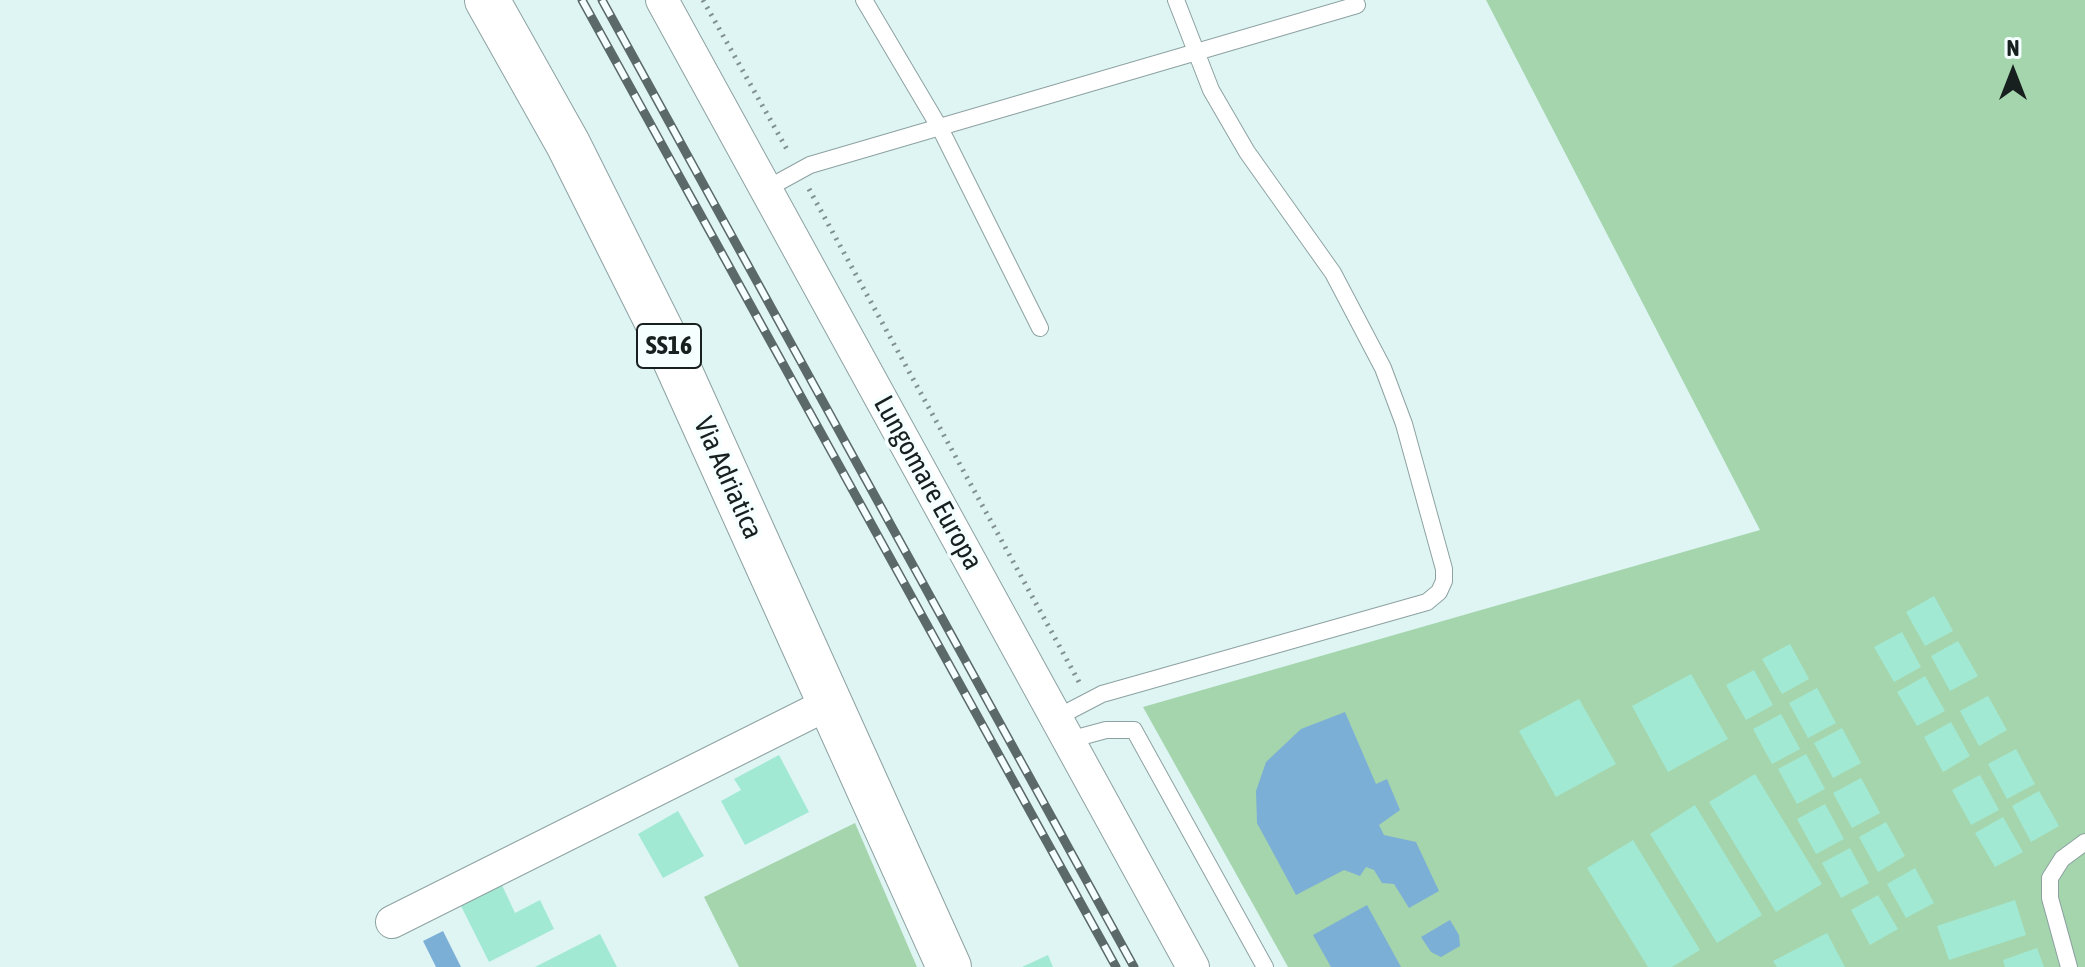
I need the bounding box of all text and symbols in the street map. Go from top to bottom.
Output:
north arrow [1973,32,2053,112]
text: N [2007,35,2019,61]
road number: SS16 [637,324,701,368]
street label: Lungomare Europa [866,390,990,576]
street label: Via Adriatica [686,412,770,544]

